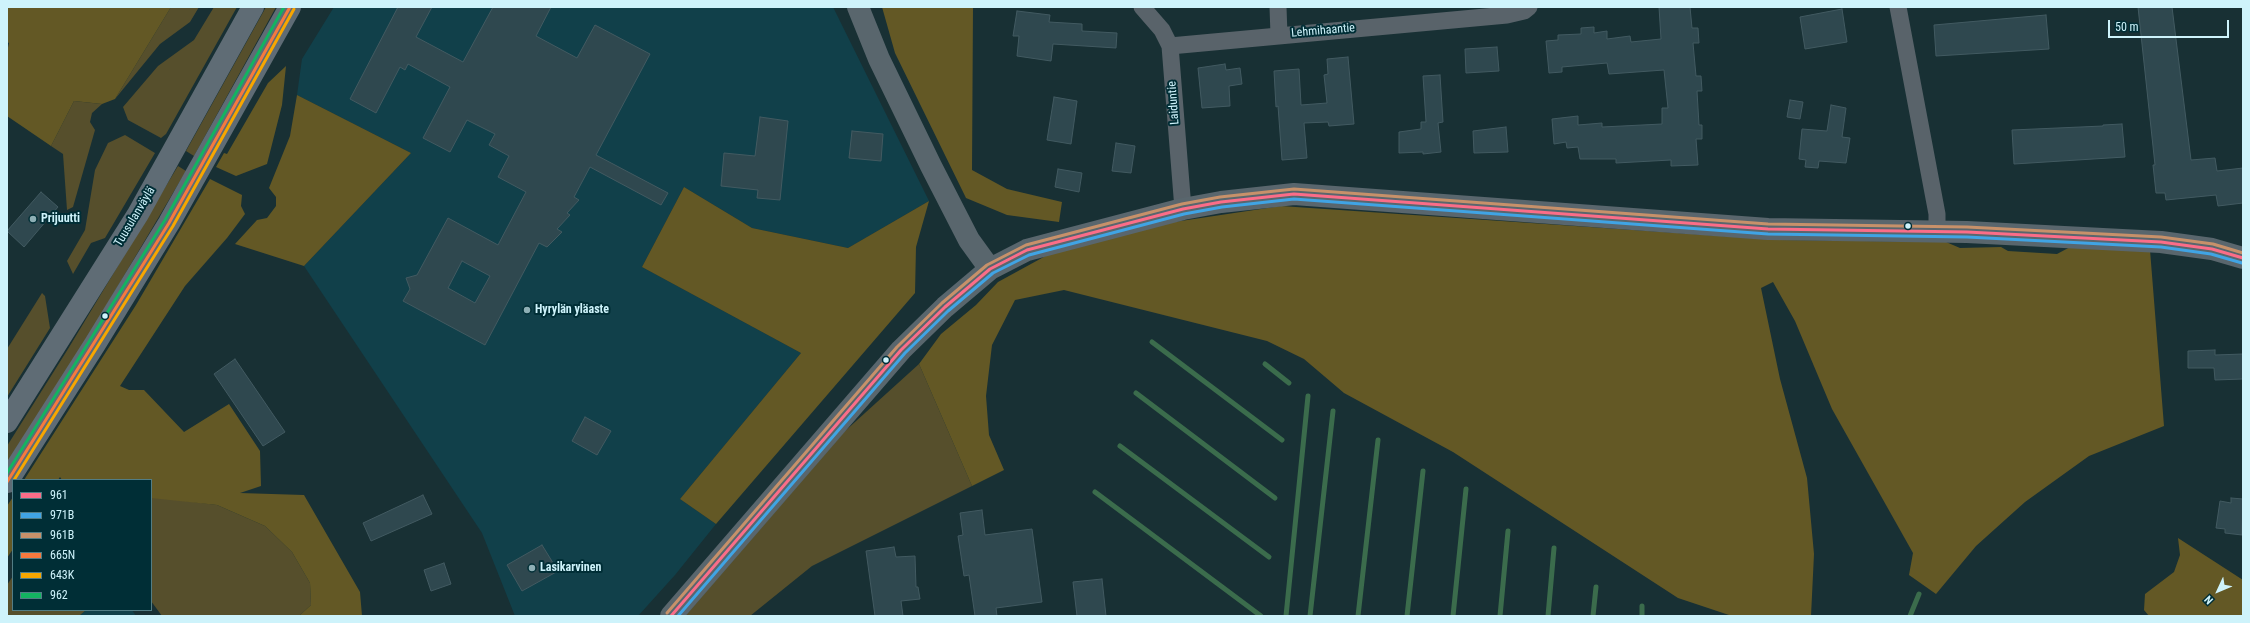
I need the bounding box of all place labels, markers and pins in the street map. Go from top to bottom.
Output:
place label: Prijuutti [41,212,80,226]
marker: Prijuutti [28,214,38,224]
unlabelled marker [1903,221,1913,231]
place label: Hyrylän yläaste [535,303,609,317]
marker: Hyrylän yläaste [522,305,532,315]
unlabelled marker [100,311,110,321]
unlabelled marker [881,355,891,365]
place label: Lasikarvinen [540,561,601,575]
marker: Lasikarvinen [527,563,537,573]

